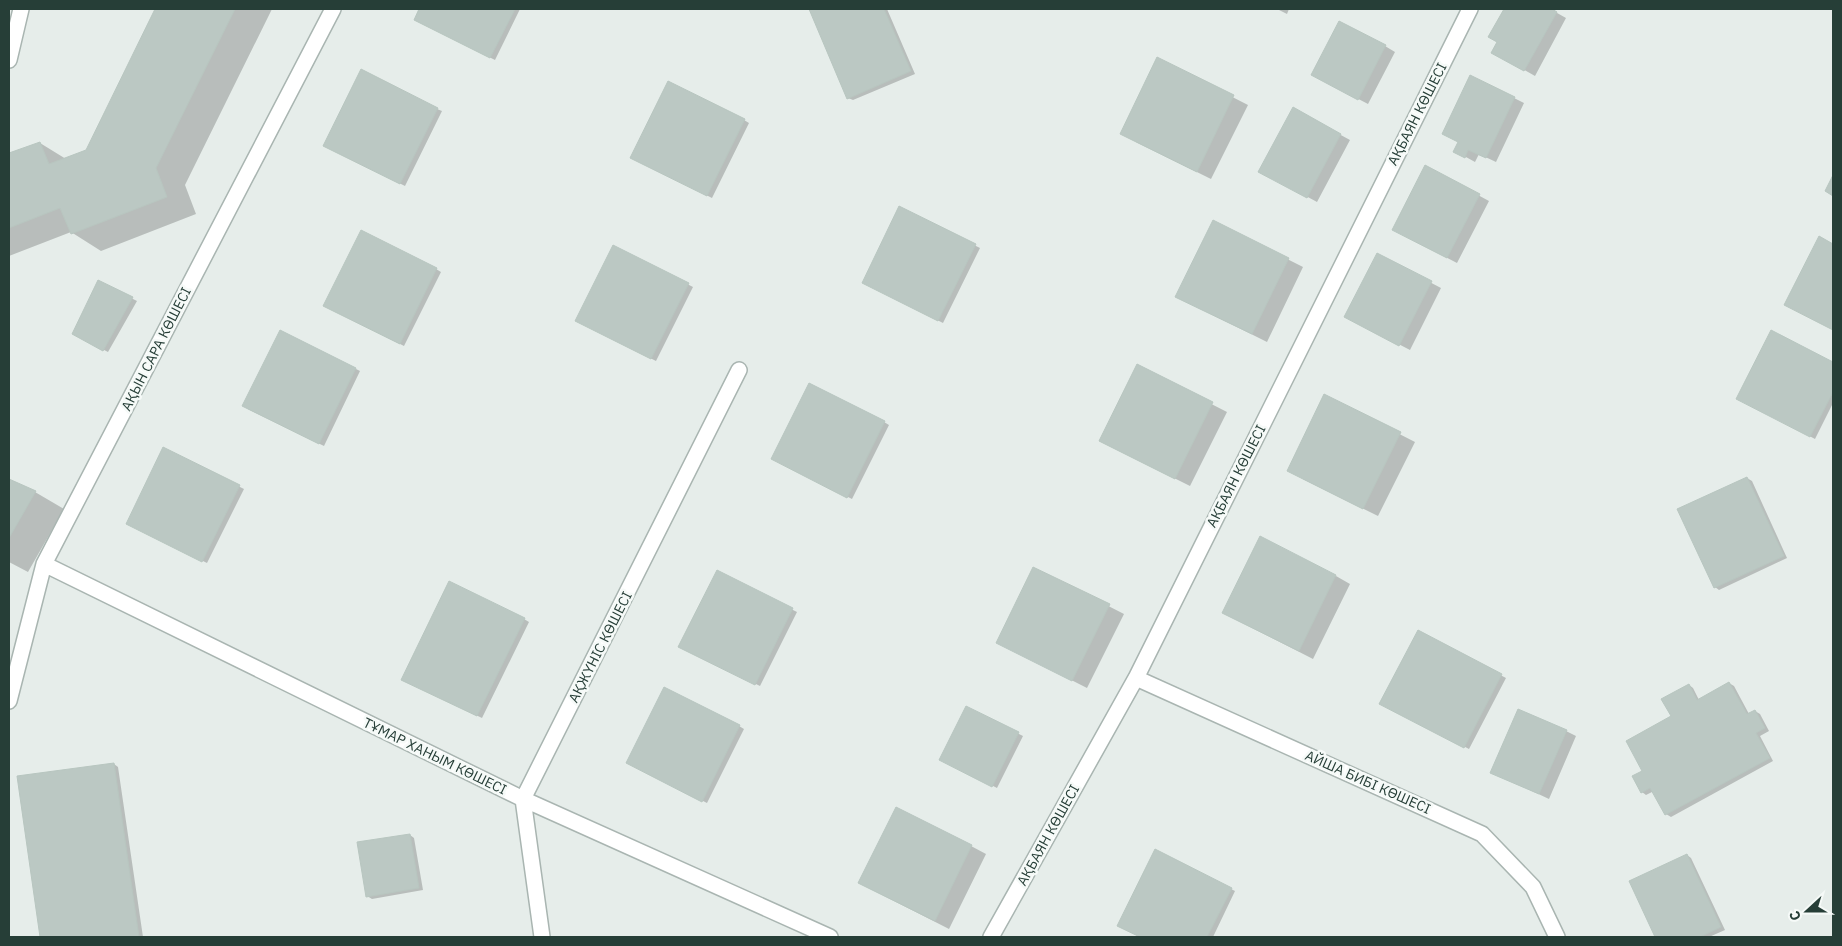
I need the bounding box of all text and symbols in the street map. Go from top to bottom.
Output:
street label: АҚБАЯН КӨШЕСІ [1383,60,1451,168]
street label: АҚЫН САРА КӨШЕСІ [117,284,195,414]
street label: АҚБАЯН КӨШЕСІ [1202,422,1270,530]
street label: АҚЖҮНІС КӨШЕСІ [564,588,636,706]
street label: ТҰМАР ХАНЫМ КӨШЕСІ [360,713,510,799]
street label: АЙША БИБІ КӨШЕСІ [1302,745,1434,818]
street label: АҚБАЯН КӨШЕСІ [1013,781,1083,889]
north arrow [1782,886,1832,936]
text: С [1785,908,1805,923]

